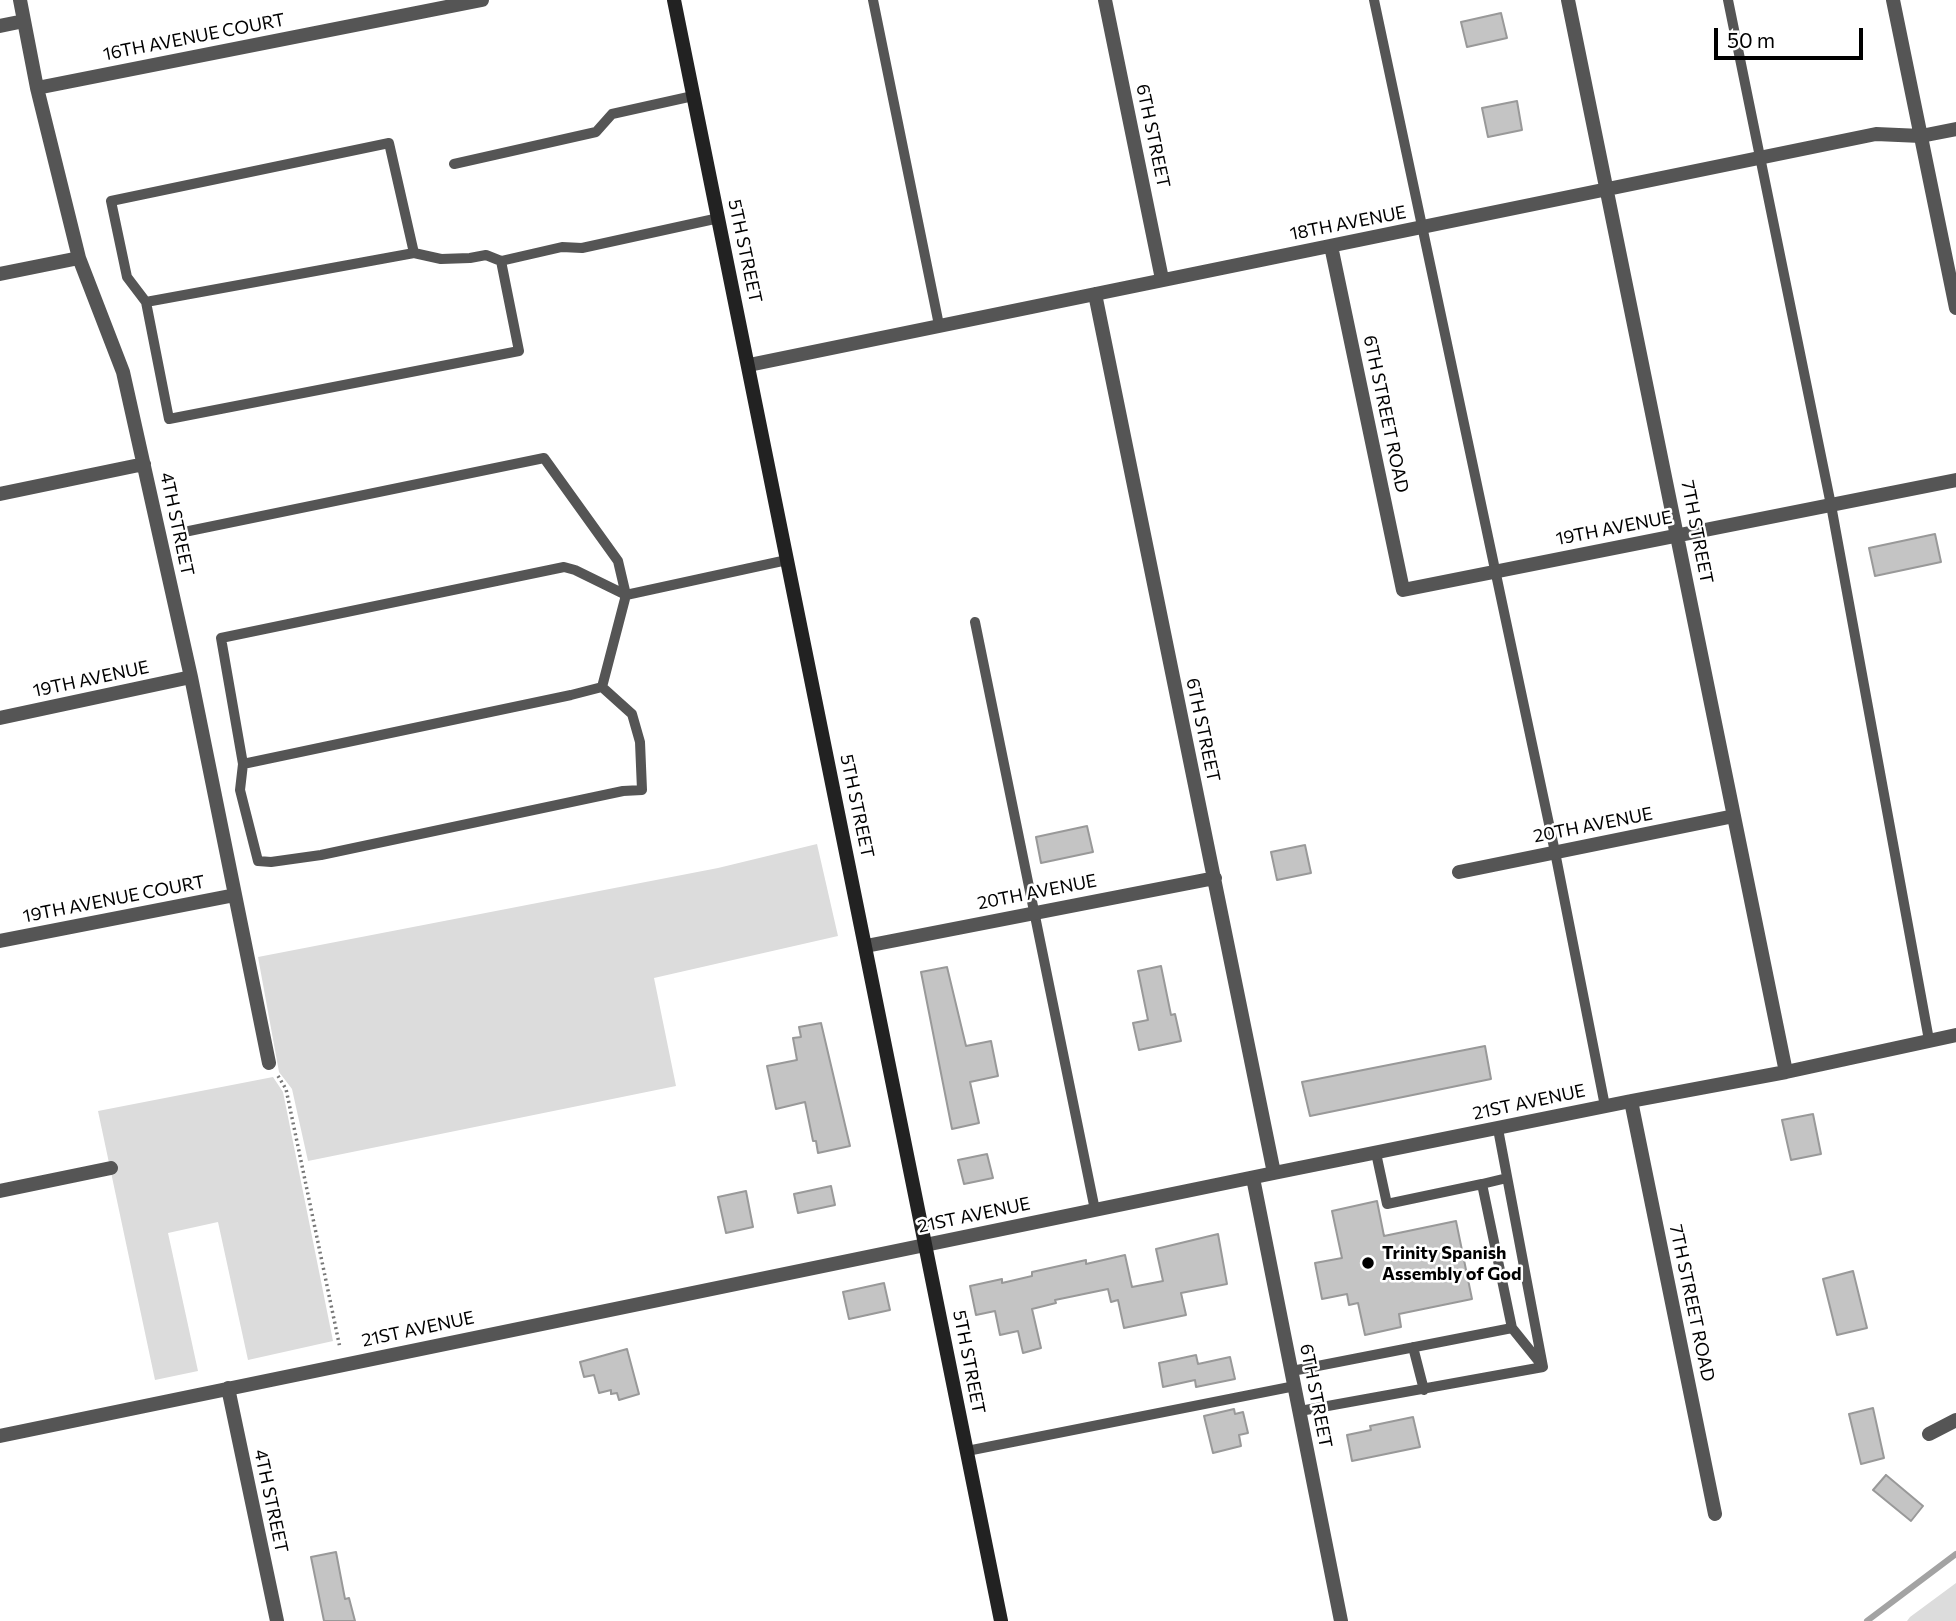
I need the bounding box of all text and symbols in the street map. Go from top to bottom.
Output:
street label: 16TH AVENUE COURT [101,9,287,65]
scale bar [1718,14,1867,58]
text: 50 m [1727,27,1775,52]
street label: 6TH STREET [1131,82,1175,190]
street label: 5TH STREET [723,197,767,305]
street label: 18TH AVENUE [1288,201,1408,245]
street label: 6TH STREET ROAD [1359,333,1413,495]
street label: 4TH STREET [155,470,199,578]
street label: 7TH STREET [1676,478,1718,586]
street label: 19TH AVENUE [1554,506,1674,550]
street label: 19TH AVENUE [31,656,151,702]
street label: 6TH STREET [1181,676,1225,784]
street label: 5TH STREET [835,752,879,860]
street label: 20TH AVENUE [1531,803,1655,847]
street label: 20TH AVENUE [975,870,1099,914]
street label: 19TH AVENUE COURT [21,871,207,927]
street label: 21ST AVENUE [1471,1080,1587,1124]
street label: 21ST AVENUE [916,1193,1032,1237]
street label: 7TH STREET ROAD [1665,1223,1719,1383]
place label: Trinity Spanish Assembly of God [1382,1242,1522,1284]
marker: Trinity Spanish Assembly of God [1360,1255,1376,1271]
street label: 21ST AVENUE [360,1307,476,1351]
street label: 5TH STREET [948,1308,990,1416]
street label: 6TH STREET [1295,1342,1337,1450]
street label: 4TH STREET [249,1447,293,1555]

